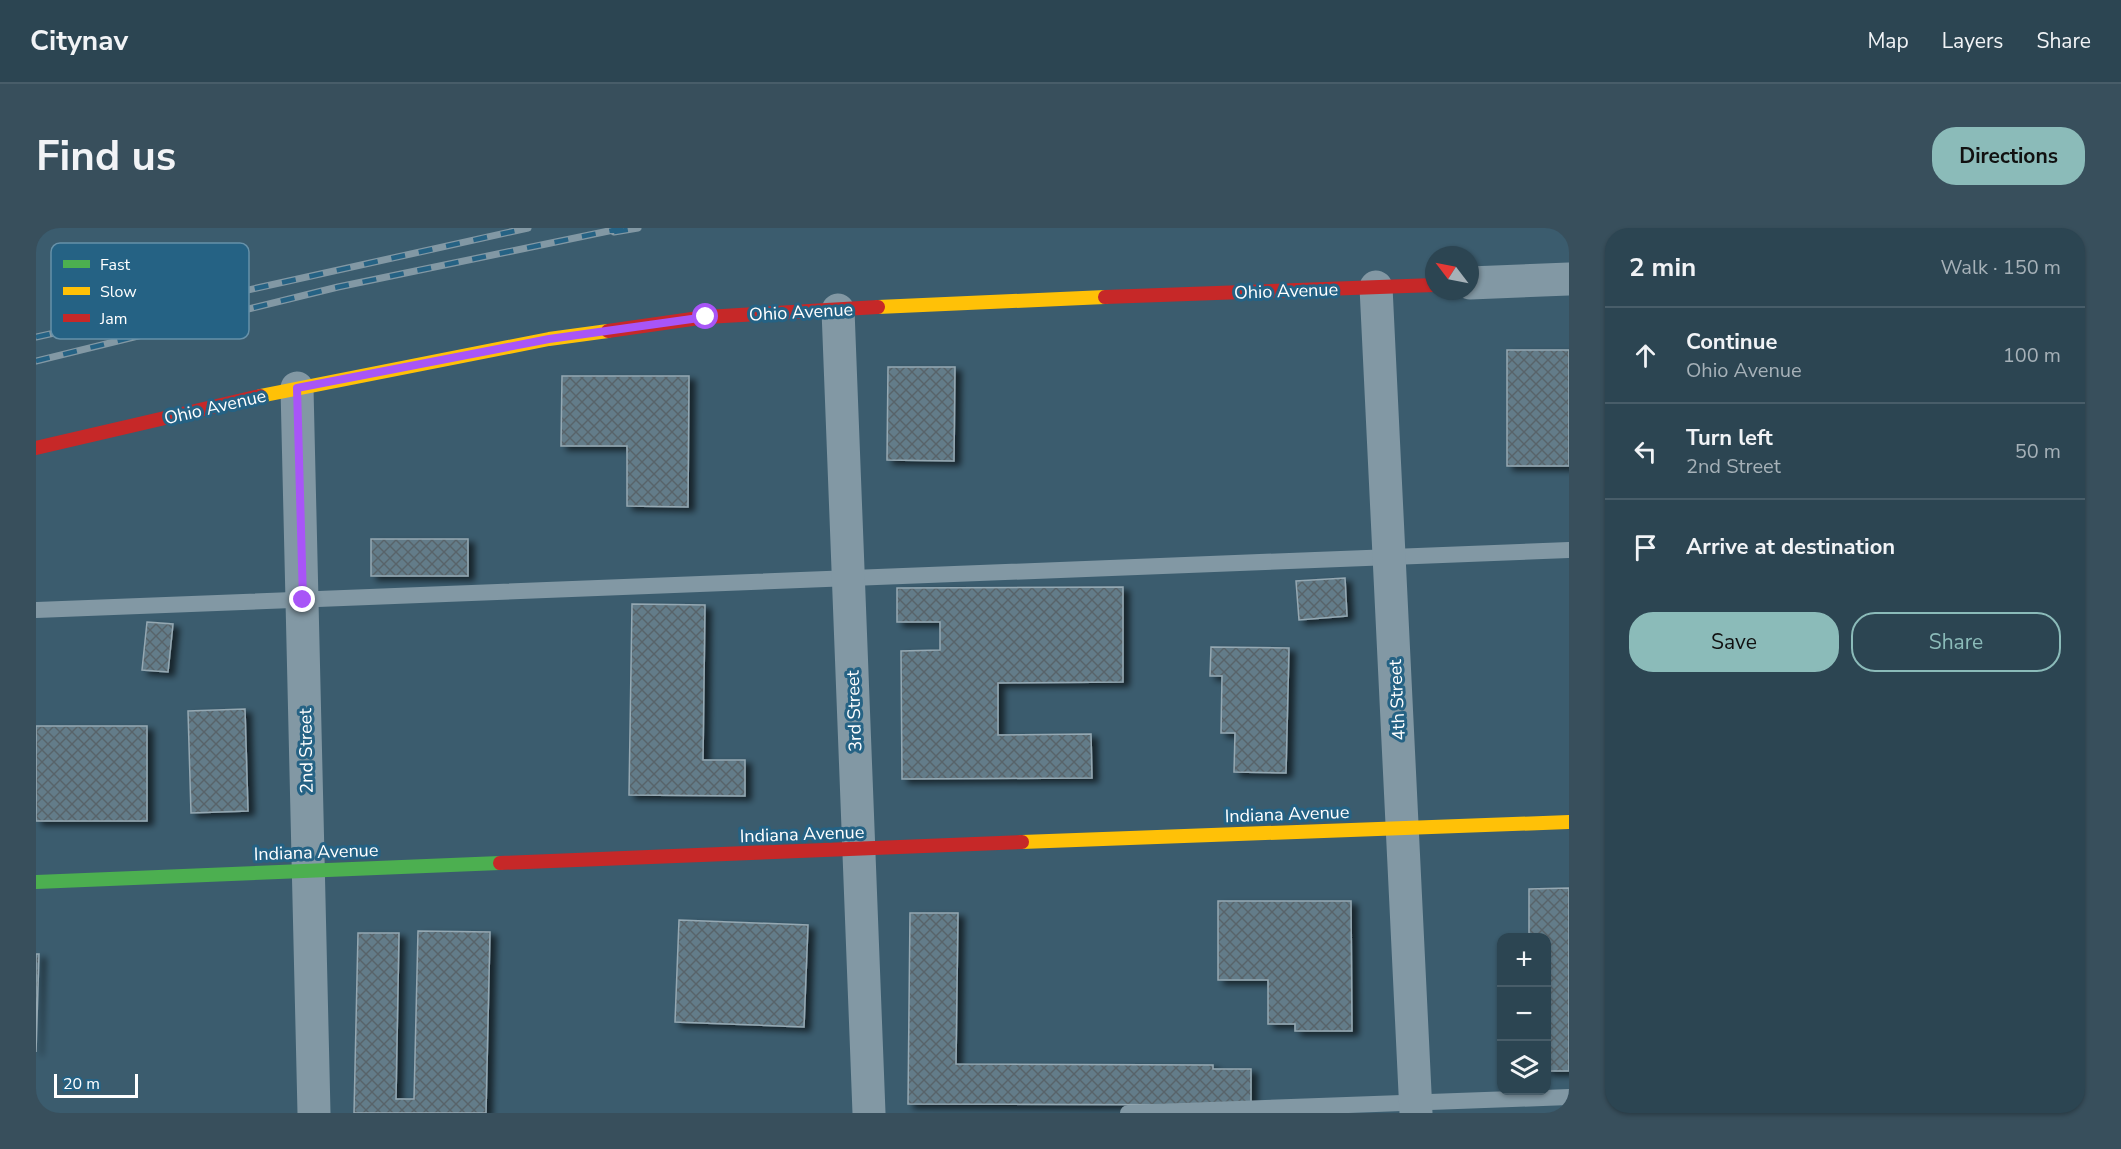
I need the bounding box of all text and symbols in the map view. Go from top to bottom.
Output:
text: Citynav [30,22,128,60]
text: Map [1867,27,1909,55]
text: Layers [1942,27,2003,55]
text: Share [2036,27,2091,55]
button: Directions [1932,127,2085,185]
text: Find us [36,128,176,185]
legend [51,243,249,339]
north arrow [1425,246,1479,300]
text: 2 min [1629,250,1696,285]
text: Fast [100,254,131,276]
text: Walk · 150 m [1941,254,2061,281]
street label: Ohio Avenue [1234,277,1338,305]
text: Slow [100,281,137,303]
street label: Ohio Avenue [748,297,854,327]
route start [692,303,718,329]
text: Jam [99,308,127,330]
text: Continue [1686,327,1777,357]
icon: ahead [1629,339,1662,372]
text: 100 m [2003,342,2061,369]
text: Ohio Avenue [1686,357,1802,384]
street label: Ohio Avenue [162,384,268,430]
text: Turn left [1686,423,1773,453]
icon: left [1629,435,1662,468]
text: 50 m [2015,438,2061,465]
text: 2nd Street [1686,453,1781,480]
icon: arrive [1629,531,1662,564]
text: Arrive at destination [1686,532,1895,562]
route end [289,586,315,612]
button: Save [1629,612,1839,672]
button: Share [1851,612,2061,672]
street label: 4th Street [1383,658,1411,741]
street label: 3rd Street [841,669,867,752]
street label: 2nd Street [293,707,319,794]
street label: Indiana Avenue [1224,800,1350,828]
street label: Indiana Avenue [739,820,865,848]
street label: Indiana Avenue [253,838,379,866]
map controls [1497,933,1551,1095]
button: + [1497,933,1551,987]
button: − [1497,987,1551,1041]
button: layers [1497,1041,1551,1095]
scale bar [54,1071,138,1098]
text: 20 m [63,1073,100,1095]

